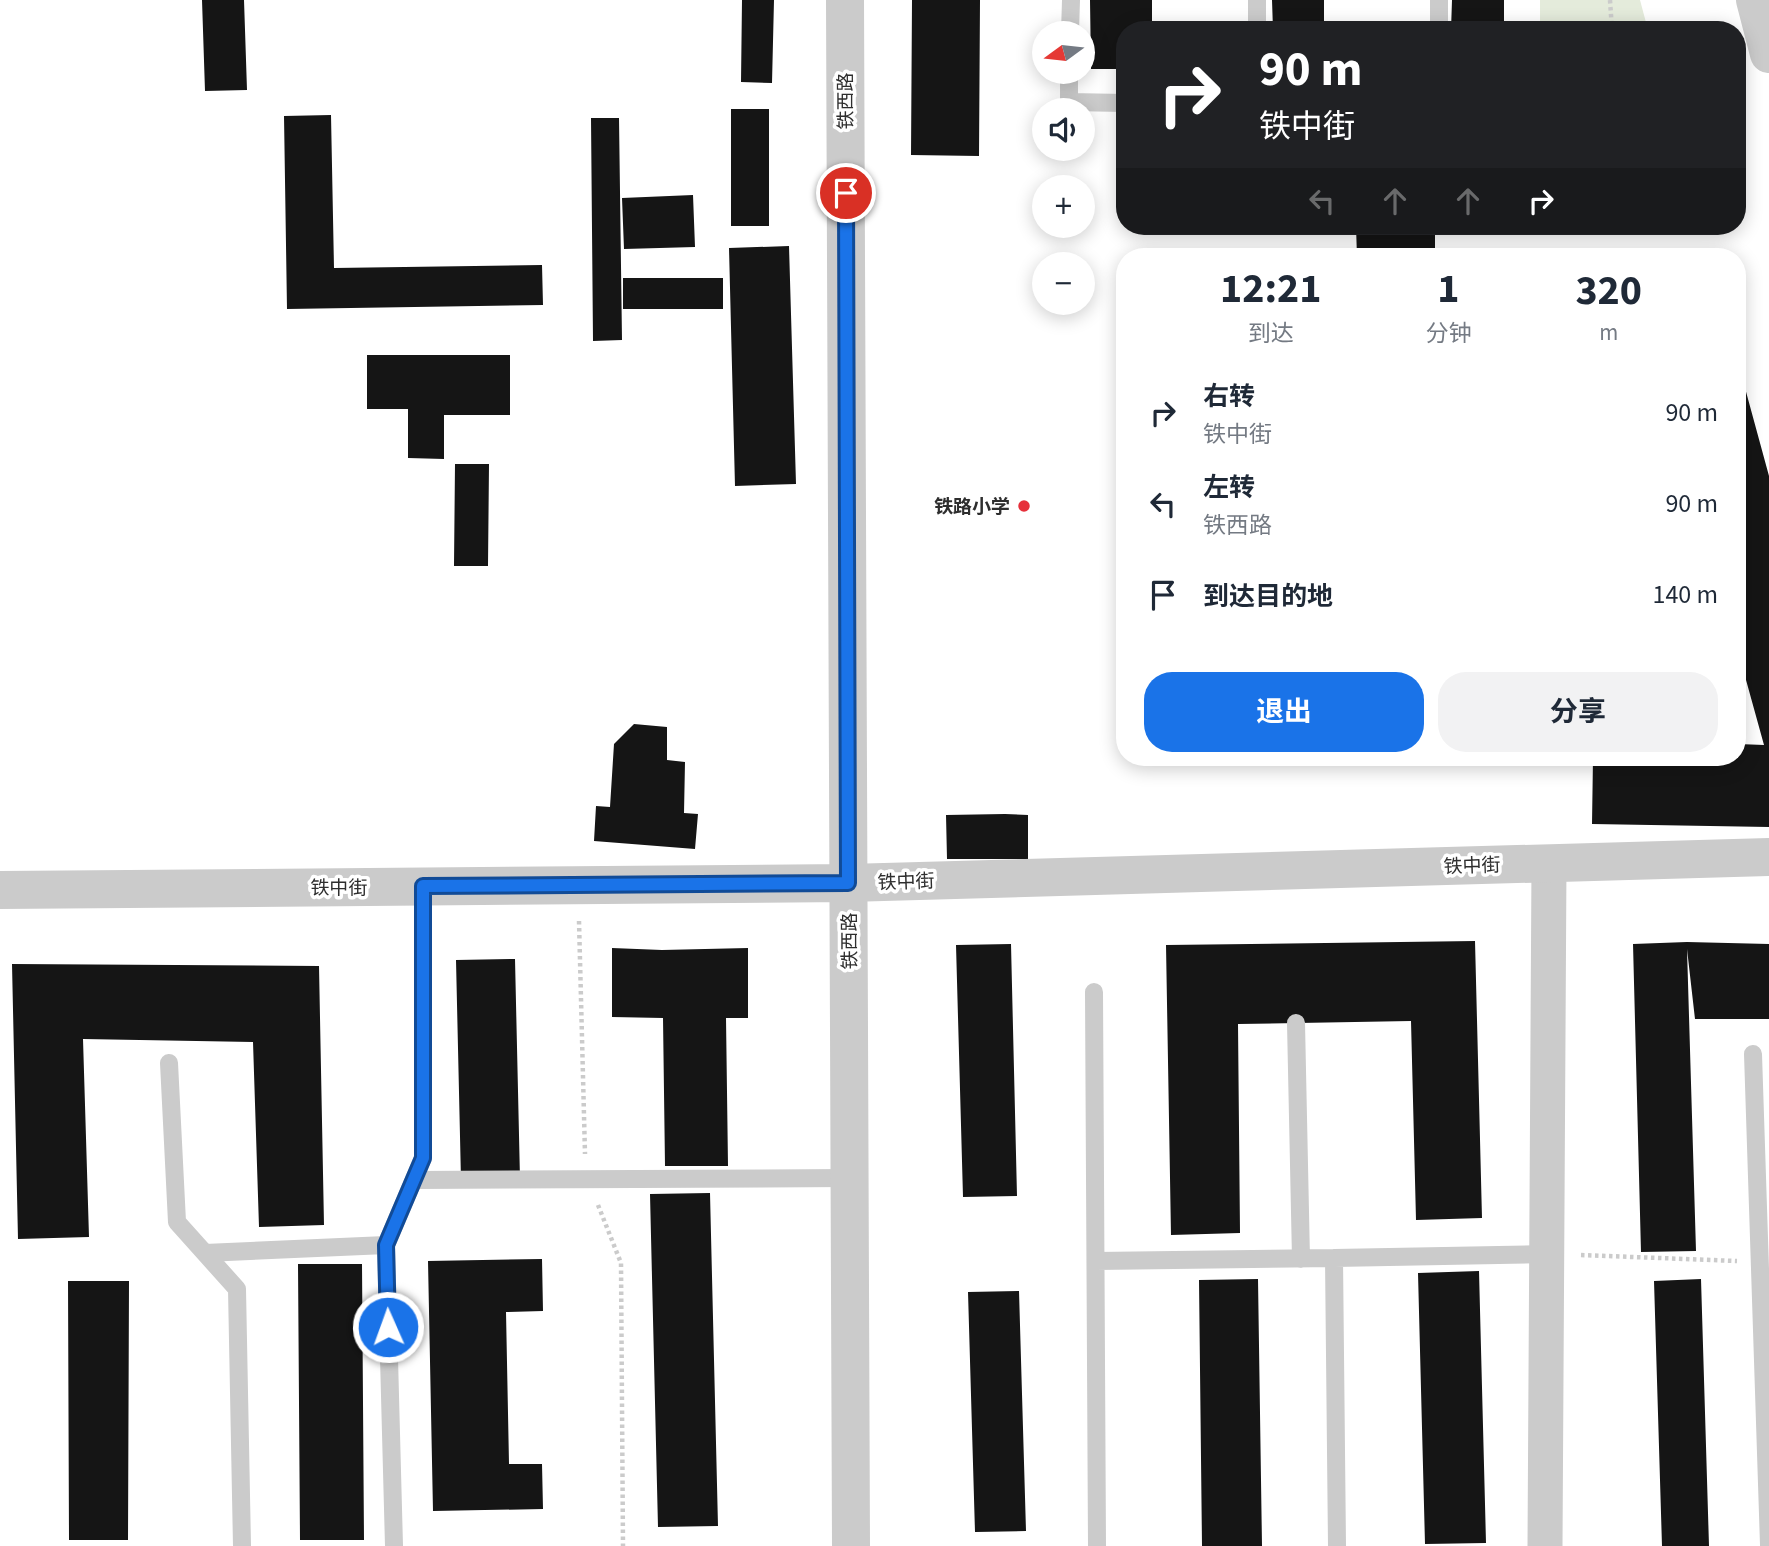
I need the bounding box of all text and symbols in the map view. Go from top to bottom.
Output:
north arrow [1032,21,1096,84]
map controls [1032,21,1095,315]
text: 90 m [1259,35,1363,105]
icon: right [1144,49,1235,140]
street label: 铁西路 [833,72,860,130]
button: sound [1032,98,1095,161]
text: 铁中街 [1259,104,1355,150]
pin [816,163,876,223]
icon: arrive [827,174,865,212]
button: + [1032,175,1095,238]
icon: left [1303,182,1341,220]
icon: ahead [1376,182,1414,220]
icon: ahead [1449,182,1487,220]
icon: right [1522,182,1560,220]
button: − [1032,252,1095,315]
text: 12:21 [1220,259,1321,319]
text: 1 [1437,259,1459,319]
text: 320 [1575,261,1642,321]
text: m [1599,316,1618,349]
text: 到达 [1248,317,1294,350]
text: 分钟 [1425,317,1471,350]
text: 右转 [1203,378,1255,415]
icon: right [1144,394,1182,432]
text: 90 m [1665,394,1718,431]
text: 铁中街 [1203,418,1272,451]
text: 左转 [1203,469,1255,506]
icon: left [1144,485,1182,523]
text: 90 m [1665,485,1718,522]
place label: 铁路小学 [934,494,1010,521]
marker: 铁路小学 [1016,498,1032,514]
text: 铁西路 [1203,509,1272,542]
icon: arrive [1144,576,1182,614]
text: 140 m [1652,576,1718,613]
text: 到达目的地 [1203,578,1333,615]
button: 退出 [1144,672,1424,752]
button: 分享 [1438,672,1718,752]
street label: 铁中街 [1443,852,1501,881]
street label: 铁中街 [877,868,935,897]
street label: 铁中街 [310,875,368,902]
street label: 铁西路 [837,912,864,970]
position arrow [351,1290,425,1364]

